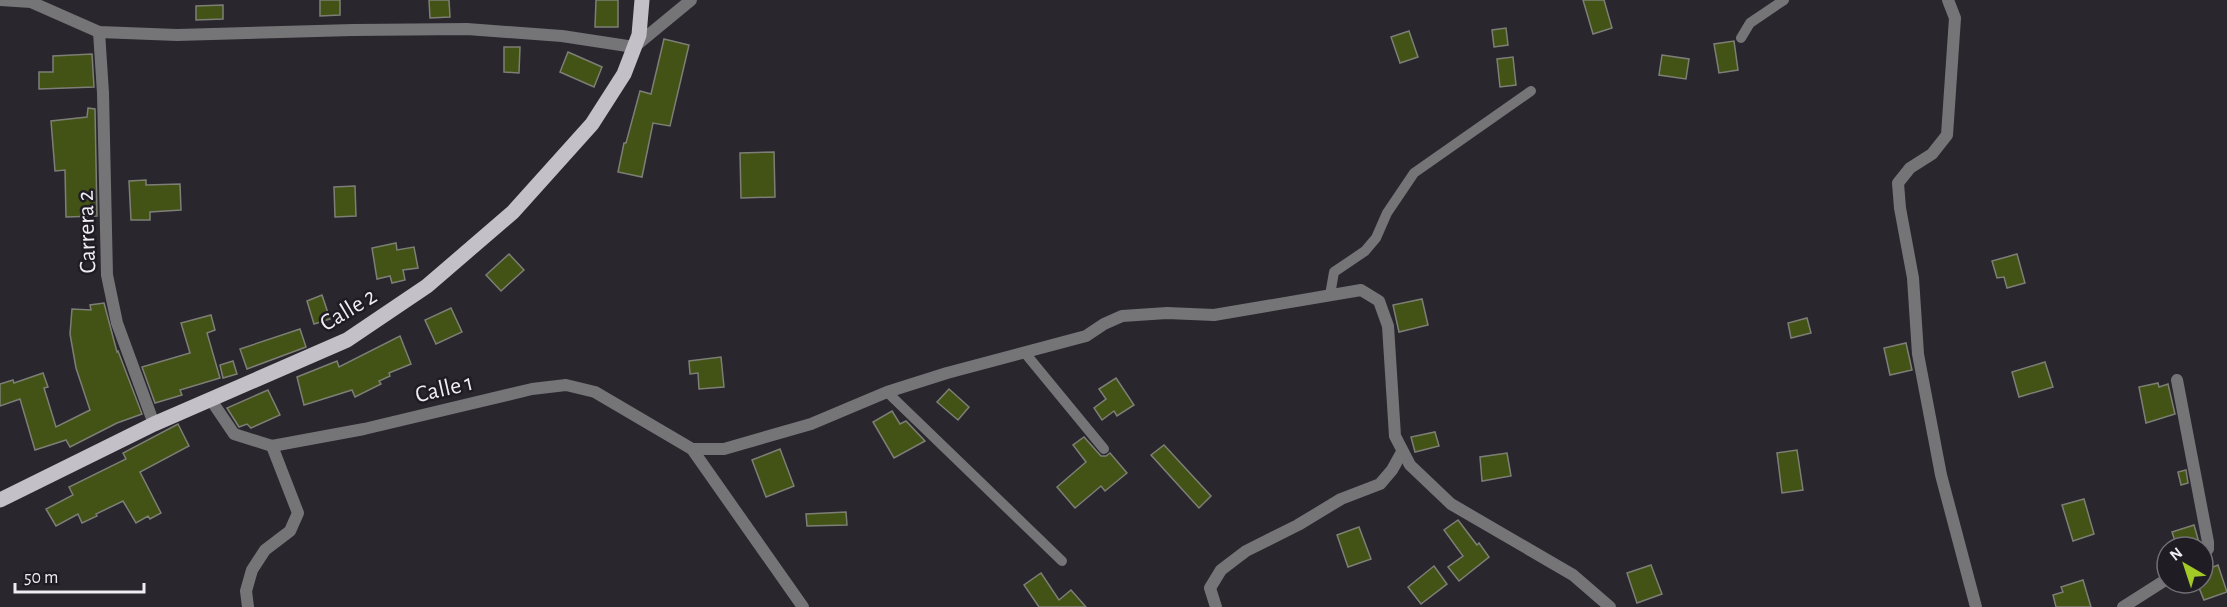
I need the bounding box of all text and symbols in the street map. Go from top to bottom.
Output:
street label: Carrera 2 [74,190,100,274]
street label: Calle 2 [316,284,381,336]
street label: Calle 1 [413,371,476,407]
north arrow [2155,535,2215,595]
text: N [2167,544,2186,564]
scale bar [15,556,144,594]
text: 50 m [24,569,58,587]

